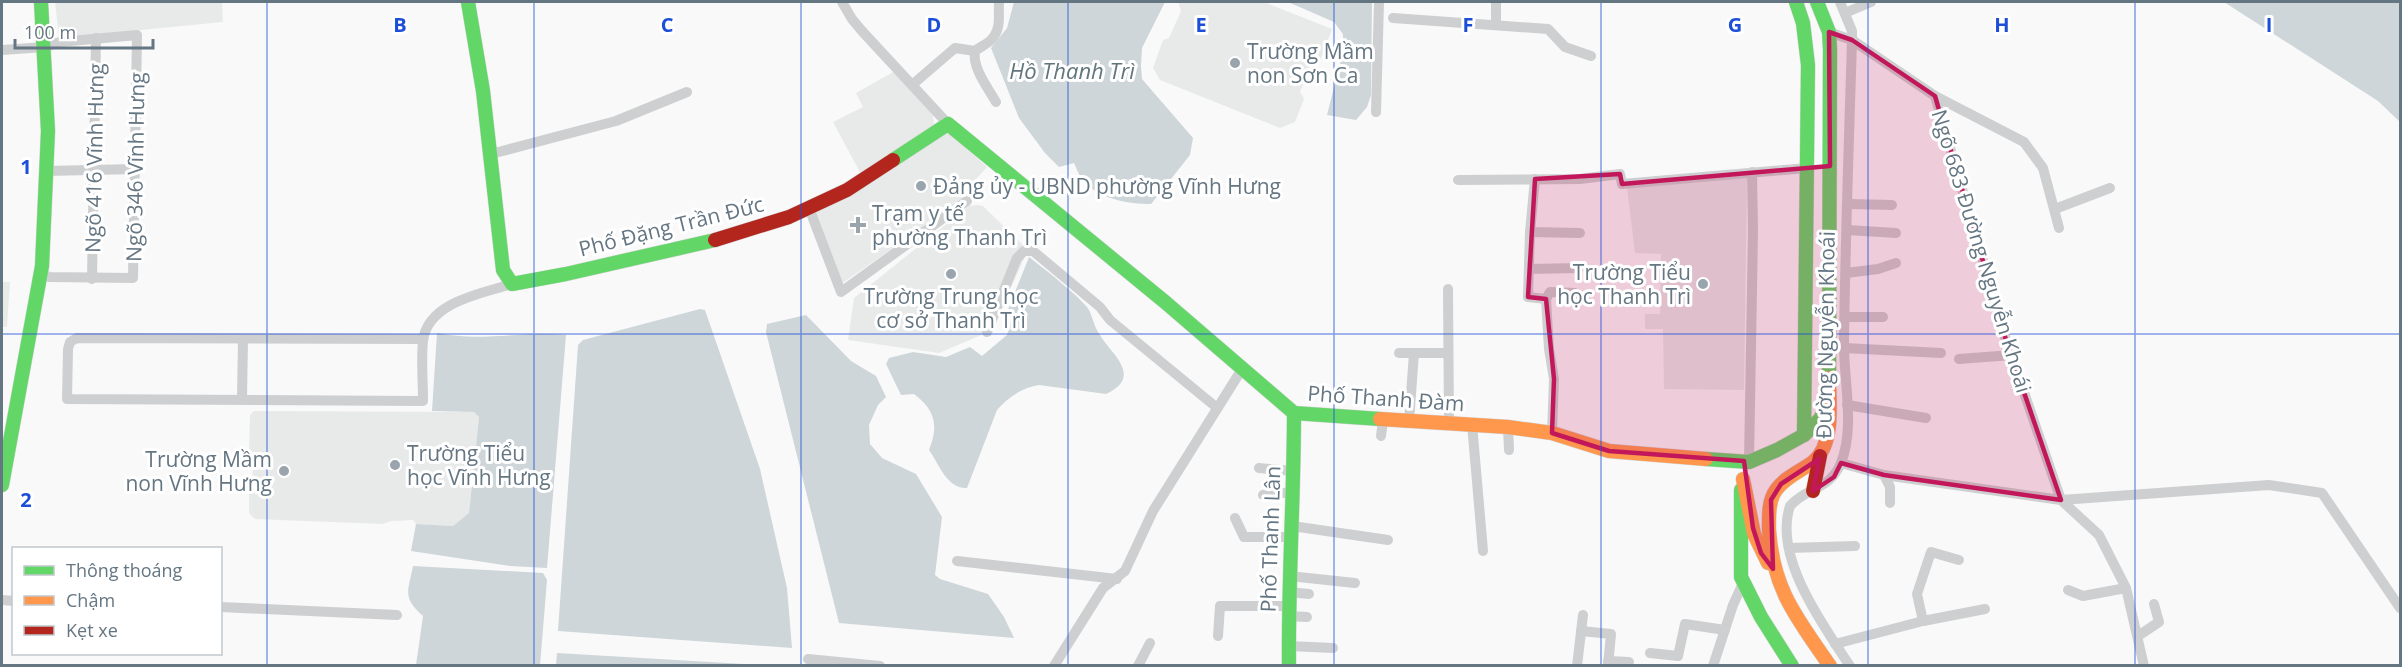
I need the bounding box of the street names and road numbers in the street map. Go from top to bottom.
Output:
street label: Ngõ 416 Vĩnh Hưng [78,63,110,253]
street label: Ngõ 346 Vĩnh Hưng [119,72,151,262]
street label: Ngõ 683 Đường Nguyễn Khoái [1926,106,2038,396]
street label: Phố Đặng Trần Đức [576,189,766,263]
street label: Đường Nguyễn Khoái [1809,231,1841,439]
street label: Phố Thanh Đàm [1307,379,1465,417]
street label: Phố Thanh Lân [1253,465,1287,613]

